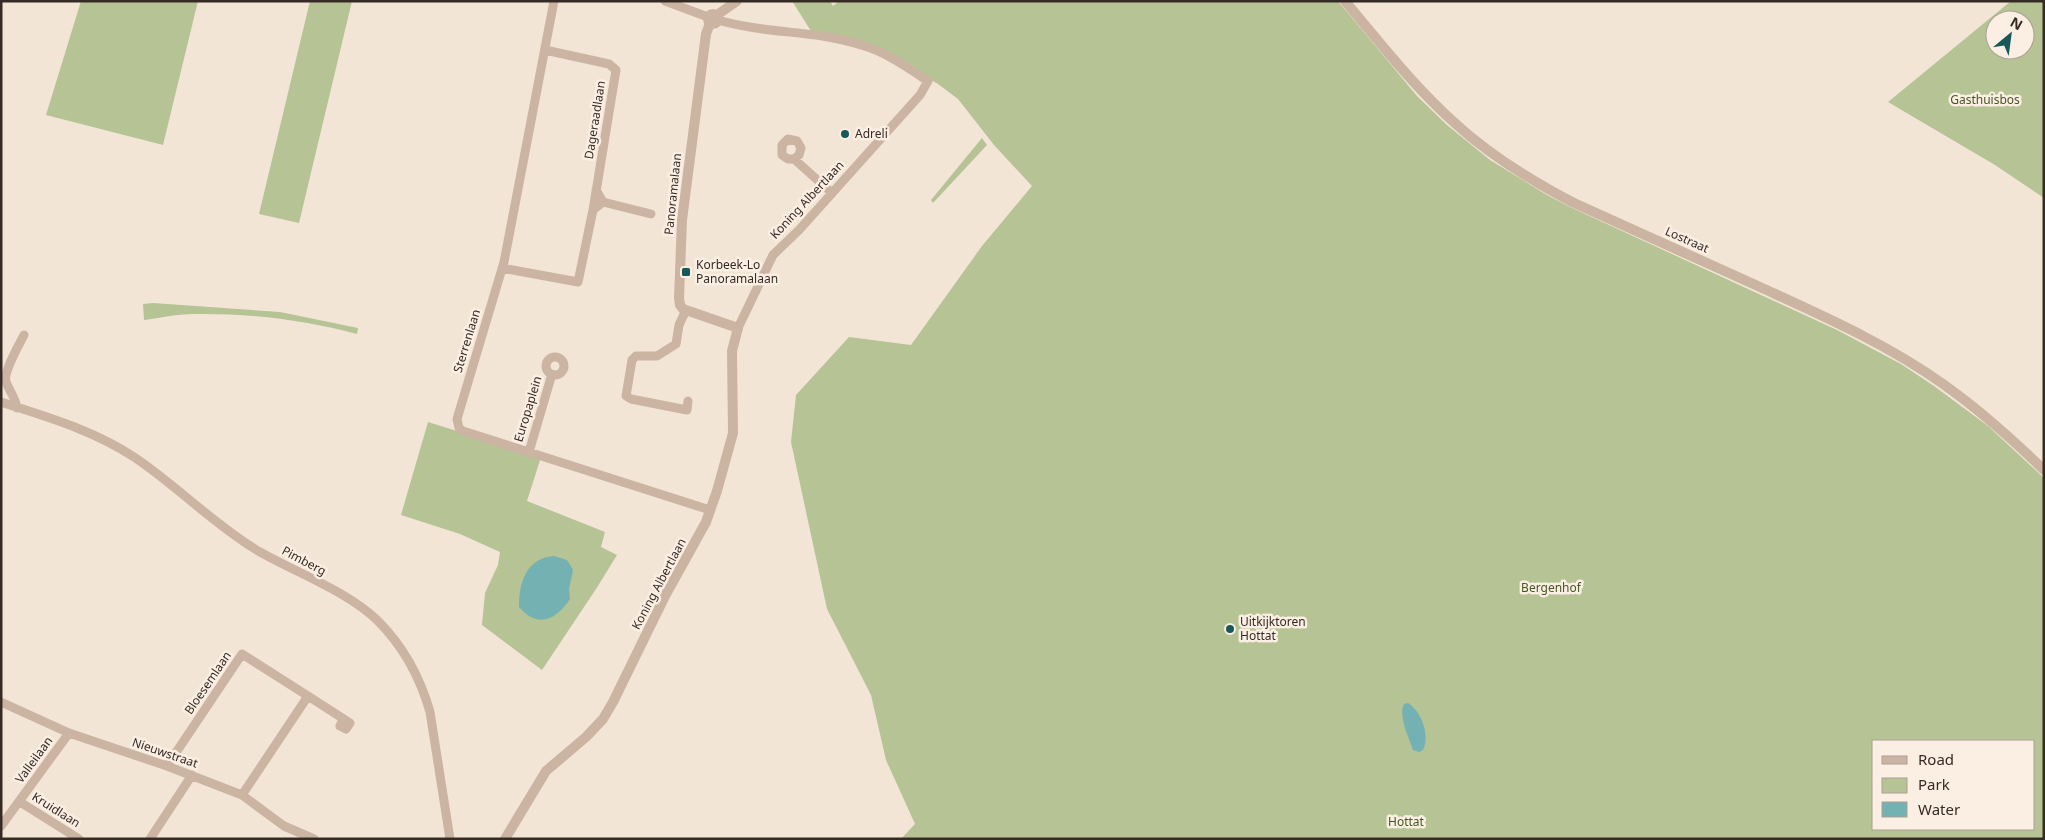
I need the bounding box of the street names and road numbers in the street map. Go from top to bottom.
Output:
street label: Dageraadlaan [580,79,609,160]
street label: Panoramalaan [660,152,685,236]
street label: Koning Albertlaan [766,157,847,242]
street label: Lostraat [1663,222,1712,257]
street label: Sterrenlaan [449,307,484,375]
street label: Europaplein [509,374,546,444]
street label: Koning Albertlaan [627,535,690,632]
street label: Pimberg [279,542,329,579]
street label: Bloesemlaan [180,648,235,718]
street label: Valleilaan [11,733,56,786]
street label: Nieuwstraat [130,733,201,772]
street label: Kruidlaan [29,788,84,831]

